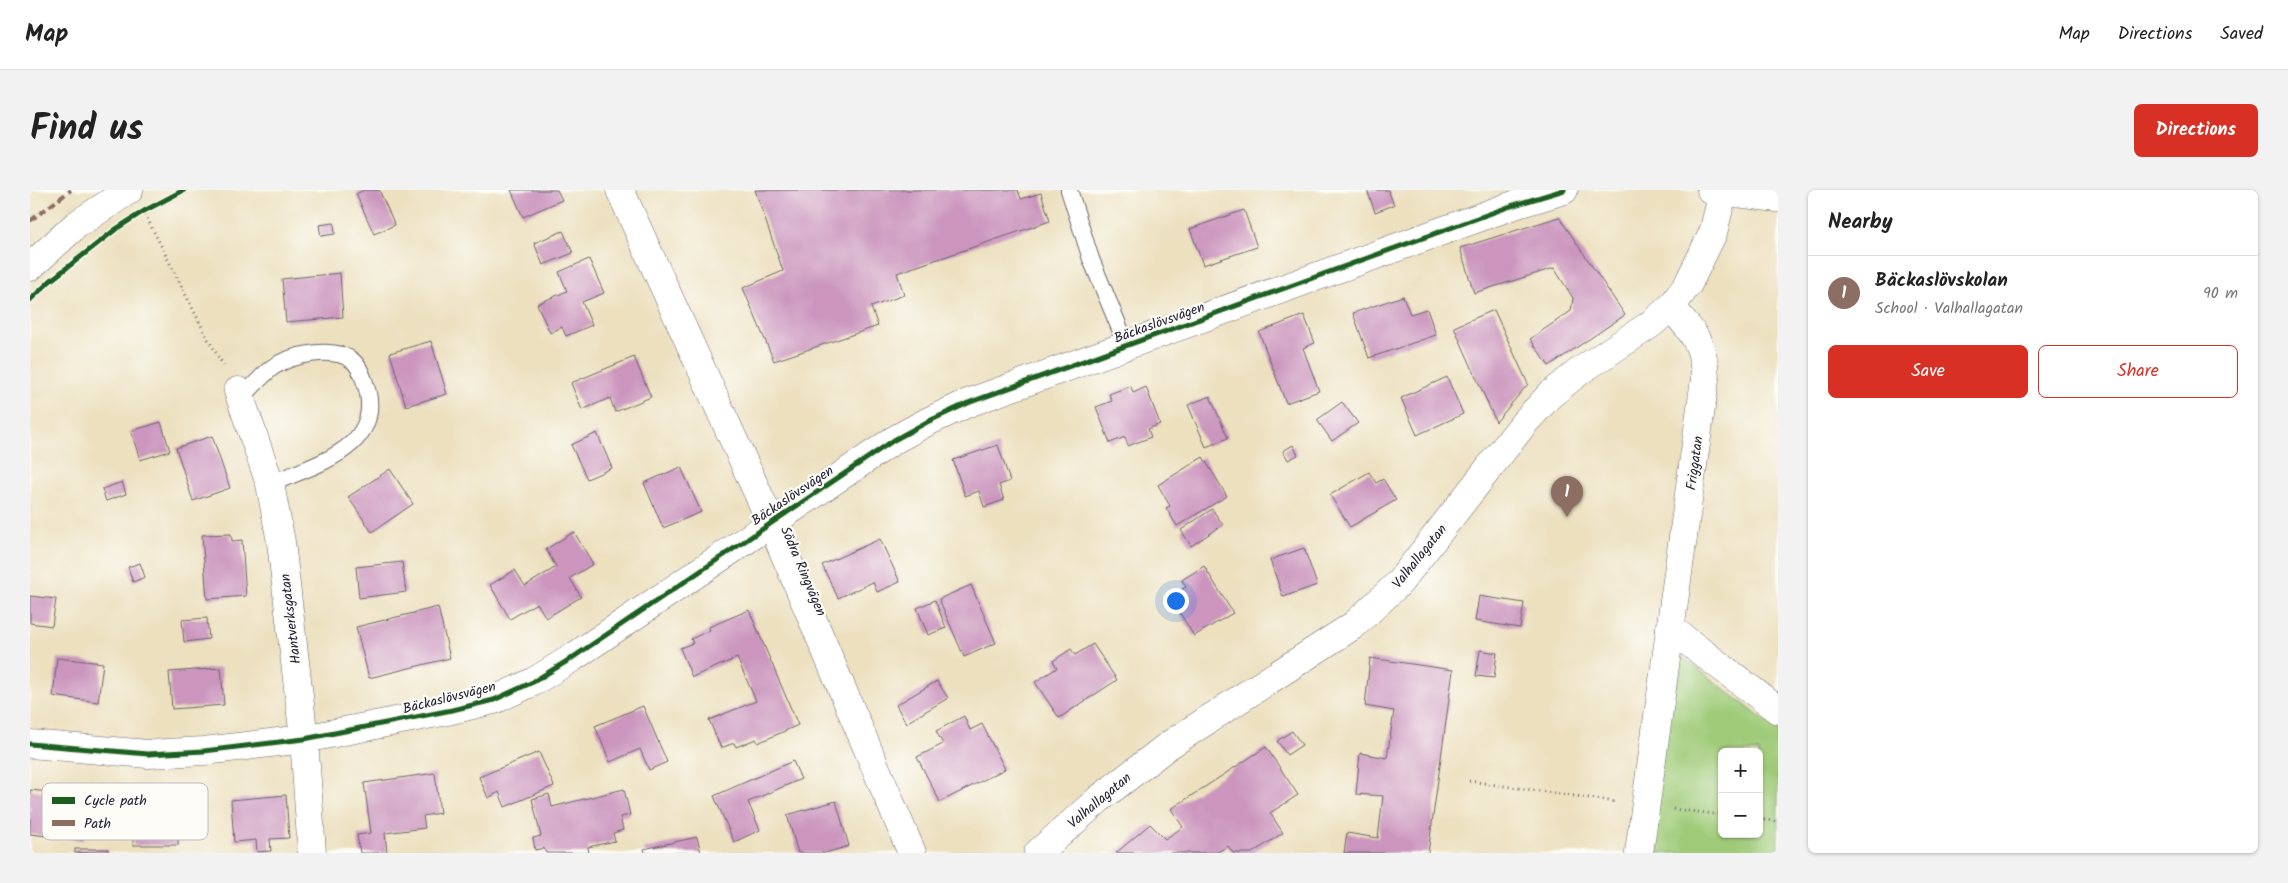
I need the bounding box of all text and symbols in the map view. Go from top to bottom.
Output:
text: Map [25,15,68,54]
text: Map [2058,20,2090,49]
text: Directions [2118,20,2192,49]
text: Saved [2220,20,2263,49]
text: Find us [30,102,143,158]
button: Directions [2134,104,2258,157]
text: Nearby [1828,206,1893,239]
text: Bäckaslövskolan [1875,266,2008,296]
text: 1 [1842,281,1846,306]
text: 90 m [2203,281,2238,306]
street label: Bäckaslövsvägen [1111,296,1208,350]
text: School · Valhallagatan [1875,296,2023,321]
button: Save [1828,345,2028,398]
button: Share [2038,345,2238,398]
street label: Friggatan [1680,435,1710,492]
street label: Bäckaslövsvägen [747,460,838,532]
pin: 1 [1551,476,1583,517]
street label: Valhallagatan [1387,520,1453,594]
street label: Södra Ringvägen [774,523,832,620]
street label: Hantverksgatan [275,572,307,665]
your location [1163,588,1189,614]
street label: Bäckaslövsvägen [400,676,498,720]
map controls [1718,748,1763,838]
button: + [1718,748,1763,793]
street label: Valhallagatan [1063,767,1136,834]
legend [42,783,208,840]
text: Cycle path [84,790,147,812]
button: − [1718,793,1763,838]
text: Path [84,813,111,835]

